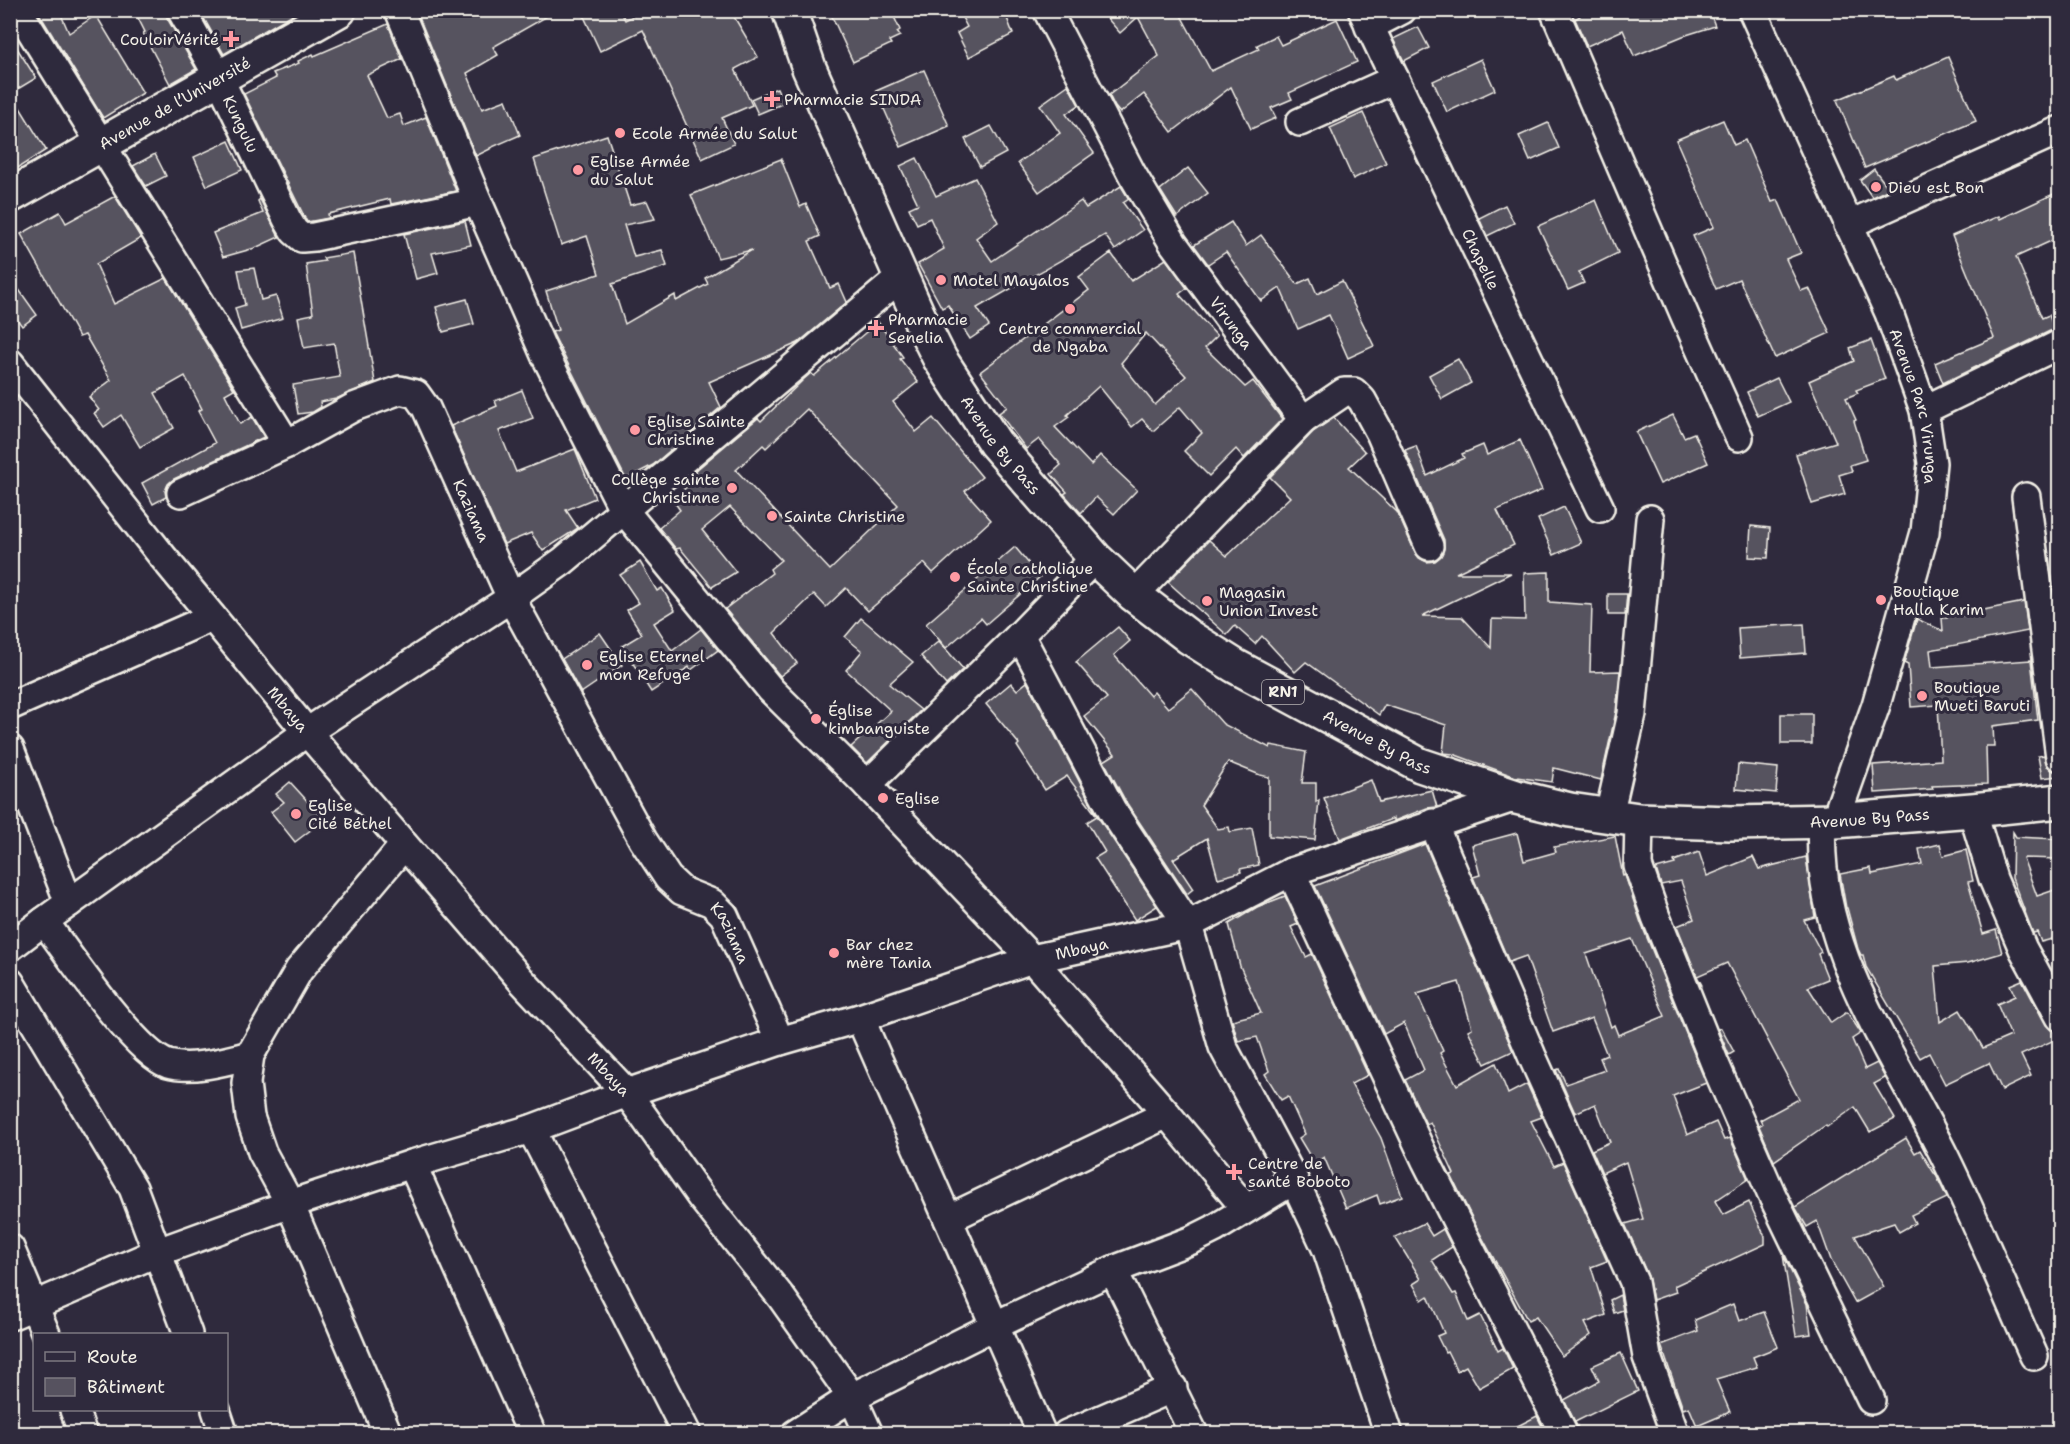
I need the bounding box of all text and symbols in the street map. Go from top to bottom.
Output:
place label: CouloirVérité [120,29,219,50]
marker: CouloirVérité [224,32,238,46]
street label: Avenue de l’Université [95,52,254,154]
place label: Pharmacie SINDA [784,89,922,110]
street label: Kungulu [218,92,264,156]
marker: Pharmacie SINDA [765,92,779,106]
place label: Ecole Armée du Salut [632,123,798,144]
marker: Ecole Armée du Salut [613,126,627,140]
place label: Eglise Armée du Salut [590,151,690,190]
marker: Eglise Armée du Salut [571,163,585,177]
place label: Dieu est Bon [1888,177,1984,198]
marker: Dieu est Bon [1869,180,1883,194]
street label: Chapelle [1457,225,1505,293]
place label: Motel Mayalos [953,270,1070,291]
marker: Motel Mayalos [934,273,948,287]
street label: Virunga [1205,292,1258,354]
marker: Centre commercial de Ngaba [1063,302,1077,316]
place label: Pharmacie Senelia [888,309,968,348]
place label: Centre commercial de Ngaba [999,318,1142,357]
marker: Pharmacie Senelia [869,321,883,335]
street label: Avenue Parc Virunga [1885,325,1943,485]
street label: Avenue By Pass [956,391,1046,499]
place label: Eglise Sainte Christine [647,411,745,450]
marker: Eglise Sainte Christine [628,423,642,437]
place label: Collège sainte Christinne [611,469,720,508]
street label: Kaziama [449,476,495,545]
marker: Collège sainte Christinne [725,481,739,495]
place label: Sainte Christine [784,506,905,527]
marker: Sainte Christine [765,509,779,523]
place label: École catholique Sainte Christine [967,558,1093,597]
marker: École catholique Sainte Christine [948,570,962,584]
place label: Boutique Halla Karim [1893,581,1984,620]
place label: Magasin Union Invest [1219,582,1318,621]
marker: Boutique Halla Karim [1874,593,1888,607]
marker: Magasin Union Invest [1200,594,1214,608]
place label: Eglise Eternel mon Refuge [599,646,705,685]
marker: Eglise Eternel mon Refuge [580,658,594,672]
place label: Boutique Mueti Baruti [1934,677,2030,716]
road number: RN1 [1262,680,1304,704]
street label: Mbaya [263,682,313,736]
marker: Boutique Mueti Baruti [1915,689,1929,703]
place label: Église kimbanguiste [828,700,930,739]
street label: Avenue By Pass [1319,705,1434,779]
marker: Église kimbanguiste [809,712,823,726]
place label: Eglise [895,788,940,809]
marker: Eglise [876,791,890,805]
place label: Eglise Cité Béthel [308,795,392,834]
street label: Avenue By Pass [1810,803,1931,832]
marker: Eglise Cité Béthel [289,807,303,821]
street label: Kaziama [706,897,755,967]
street label: Mbaya [1053,932,1110,964]
place label: Bar chez mère Tania [846,934,931,973]
marker: Bar chez mère Tania [827,946,841,960]
street label: Mbaya [583,1047,635,1101]
place label: Centre de santé Boboto [1248,1153,1350,1192]
marker: Centre de santé Boboto [1225,1163,1243,1181]
legend [33,1333,228,1411]
text: Route [87,1345,138,1369]
text: Bâtiment [87,1375,165,1399]

